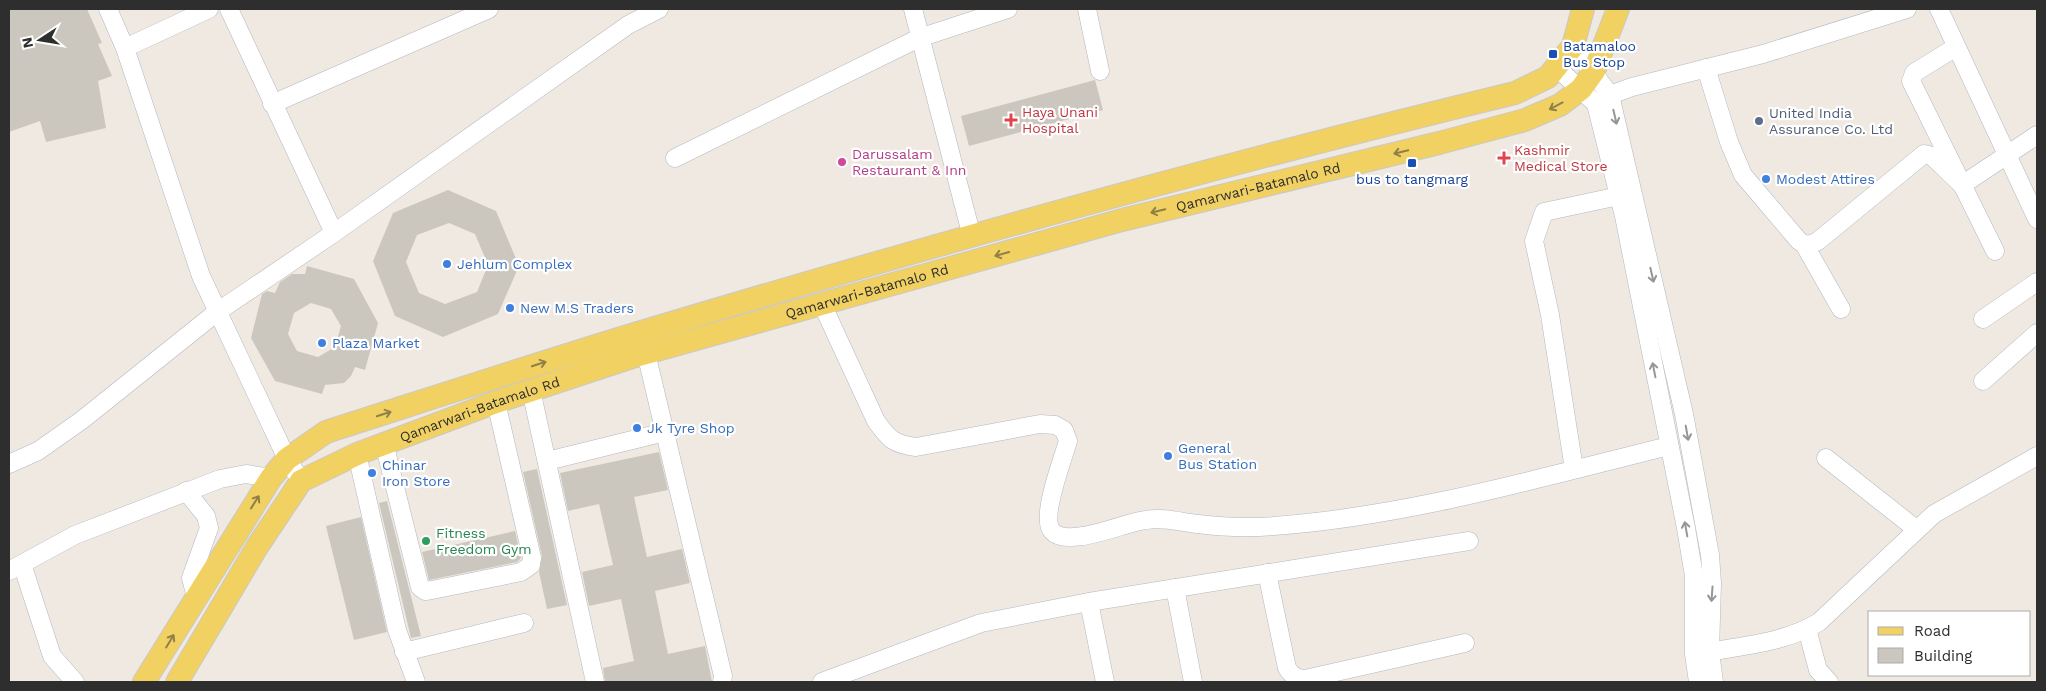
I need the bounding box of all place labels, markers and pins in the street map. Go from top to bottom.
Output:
place label: Batamaloo Bus Stop [1563,38,1636,70]
marker: Batamaloo Bus Stop [1547,48,1559,60]
place label: Haya Unani Hospital [1022,104,1098,136]
place label: United India Assurance Co. Ltd [1769,105,1893,137]
marker: Haya Unani Hospital [1004,113,1018,127]
marker: United India Assurance Co. Ltd [1753,115,1765,127]
place label: Kashmir Medical Store [1514,142,1608,174]
place label: Darussalam Restaurant & Inn [852,146,967,178]
marker: Kashmir Medical Store [1498,152,1510,164]
marker: Darussalam Restaurant & Inn [836,156,848,168]
marker: bus to tangmarg [1406,157,1418,169]
place label: bus to tangmarg [1356,171,1469,187]
place label: Modest Attires [1776,171,1875,187]
marker: Modest Attires [1760,173,1772,185]
place label: Jehlum Complex [457,256,572,272]
marker: Jehlum Complex [441,258,453,270]
place label: New M.S Traders [520,300,634,316]
marker: New M.S Traders [504,302,516,314]
place label: Plaza Market [332,335,420,351]
marker: Plaza Market [316,337,328,349]
place label: Jk Tyre Shop [647,420,735,436]
marker: Jk Tyre Shop [631,422,643,434]
place label: General Bus Station [1178,440,1257,472]
marker: General Bus Station [1162,450,1174,462]
place label: Chinar Iron Store [382,457,450,489]
marker: Chinar Iron Store [366,467,378,479]
place label: Fitness Freedom Gym [436,525,532,557]
marker: Fitness Freedom Gym [420,535,432,547]

